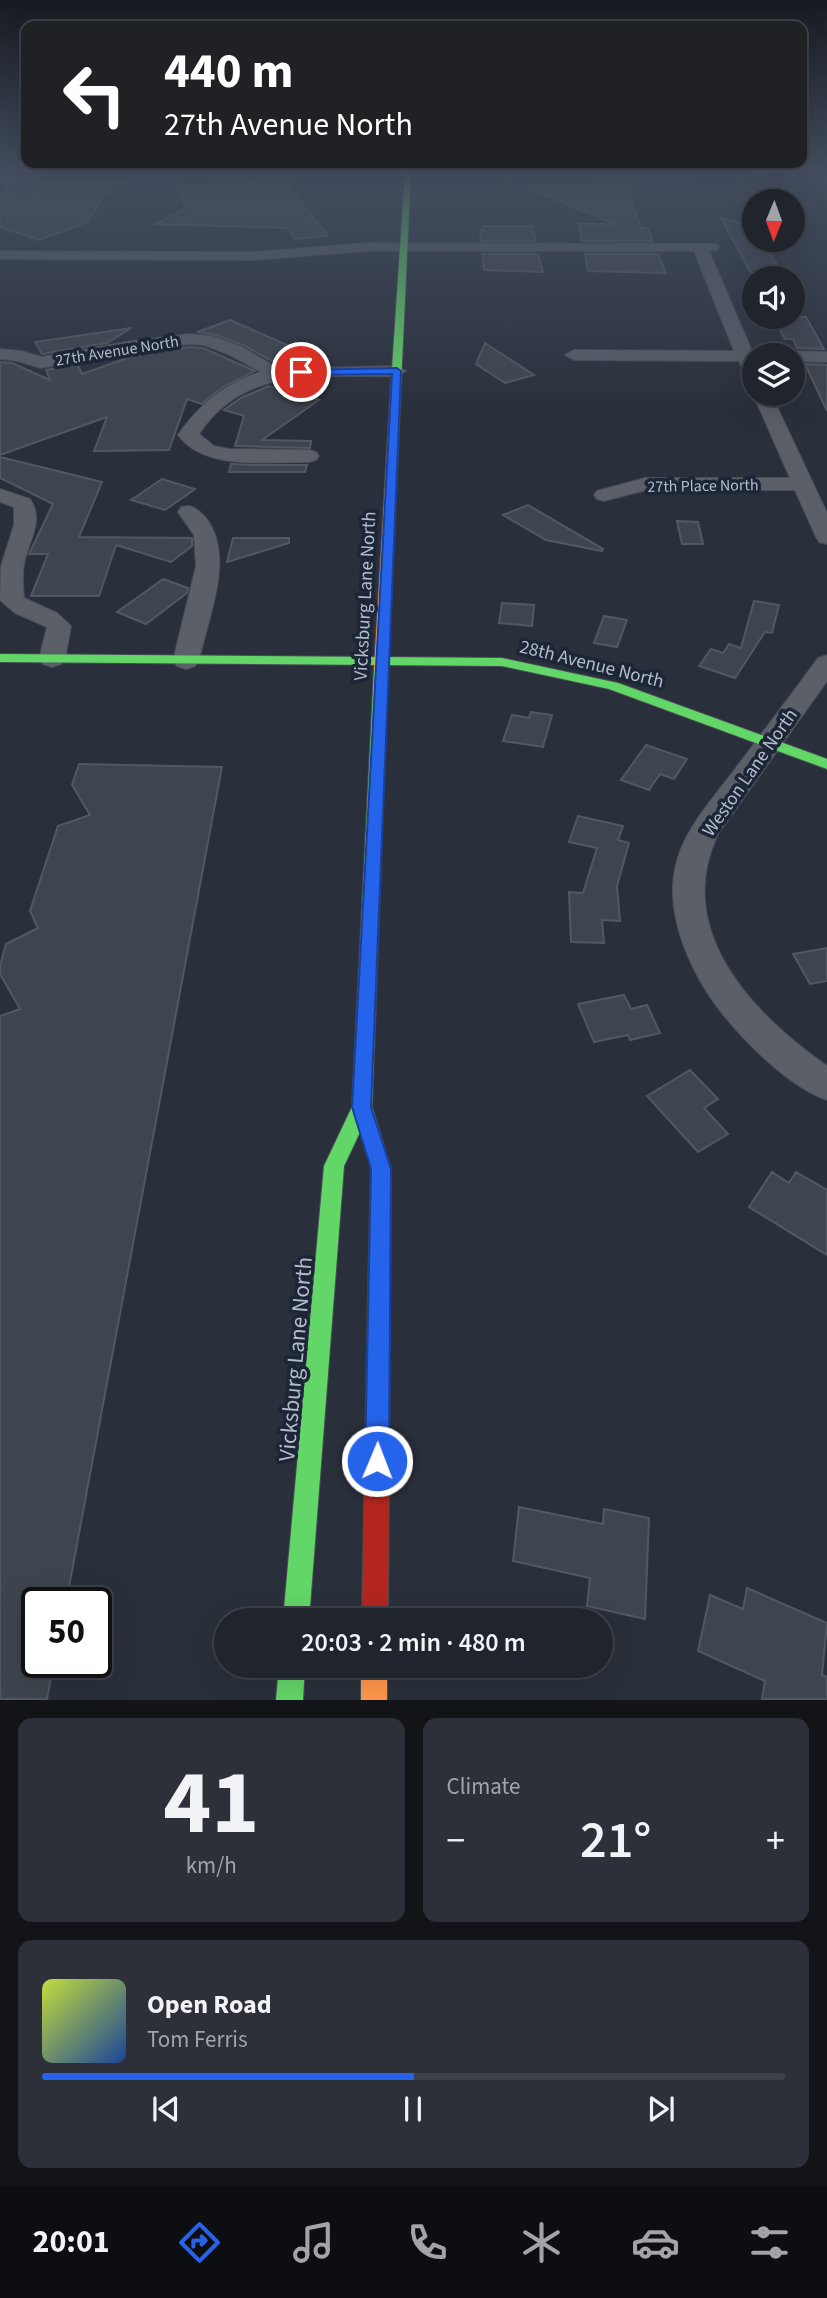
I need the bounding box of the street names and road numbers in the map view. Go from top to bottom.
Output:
street label: 27th Avenue North [54,330,180,372]
street label: 27th Place North [647,474,759,498]
street label: Vicksburg Lane North [348,511,383,681]
street label: 28th Avenue North [517,633,667,695]
street label: Weston Lane North [696,703,805,842]
street label: Vicksburg Lane North [270,1255,321,1463]

